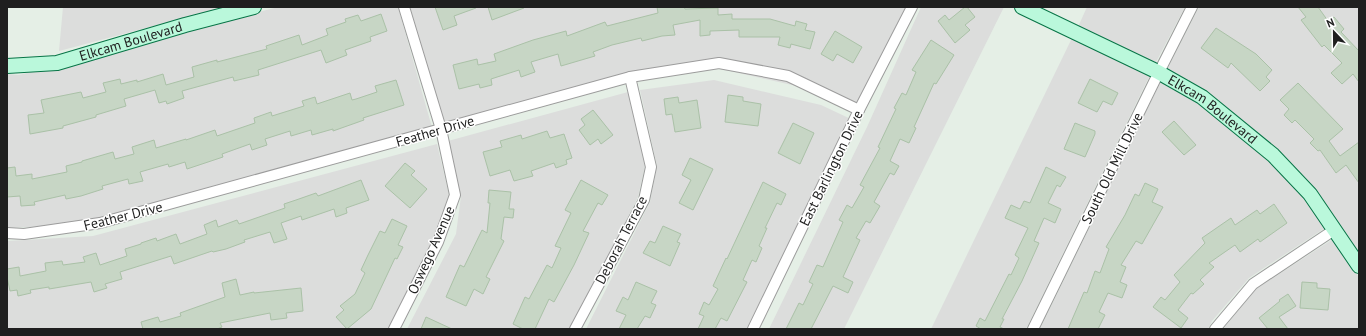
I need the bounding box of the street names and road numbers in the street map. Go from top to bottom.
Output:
street label: Elkcam Boulevard [77,17,184,65]
street label: Elkcam Boulevard [1165,71,1261,148]
street label: East Barlington Drive [795,107,867,229]
street label: South Old Mill Drive [1077,109,1147,227]
street label: Feather Drive [394,111,476,151]
street label: Deborah Terrace [591,193,651,287]
street label: Feather Drive [82,198,164,234]
street label: Oswego Avenue [404,203,458,297]

